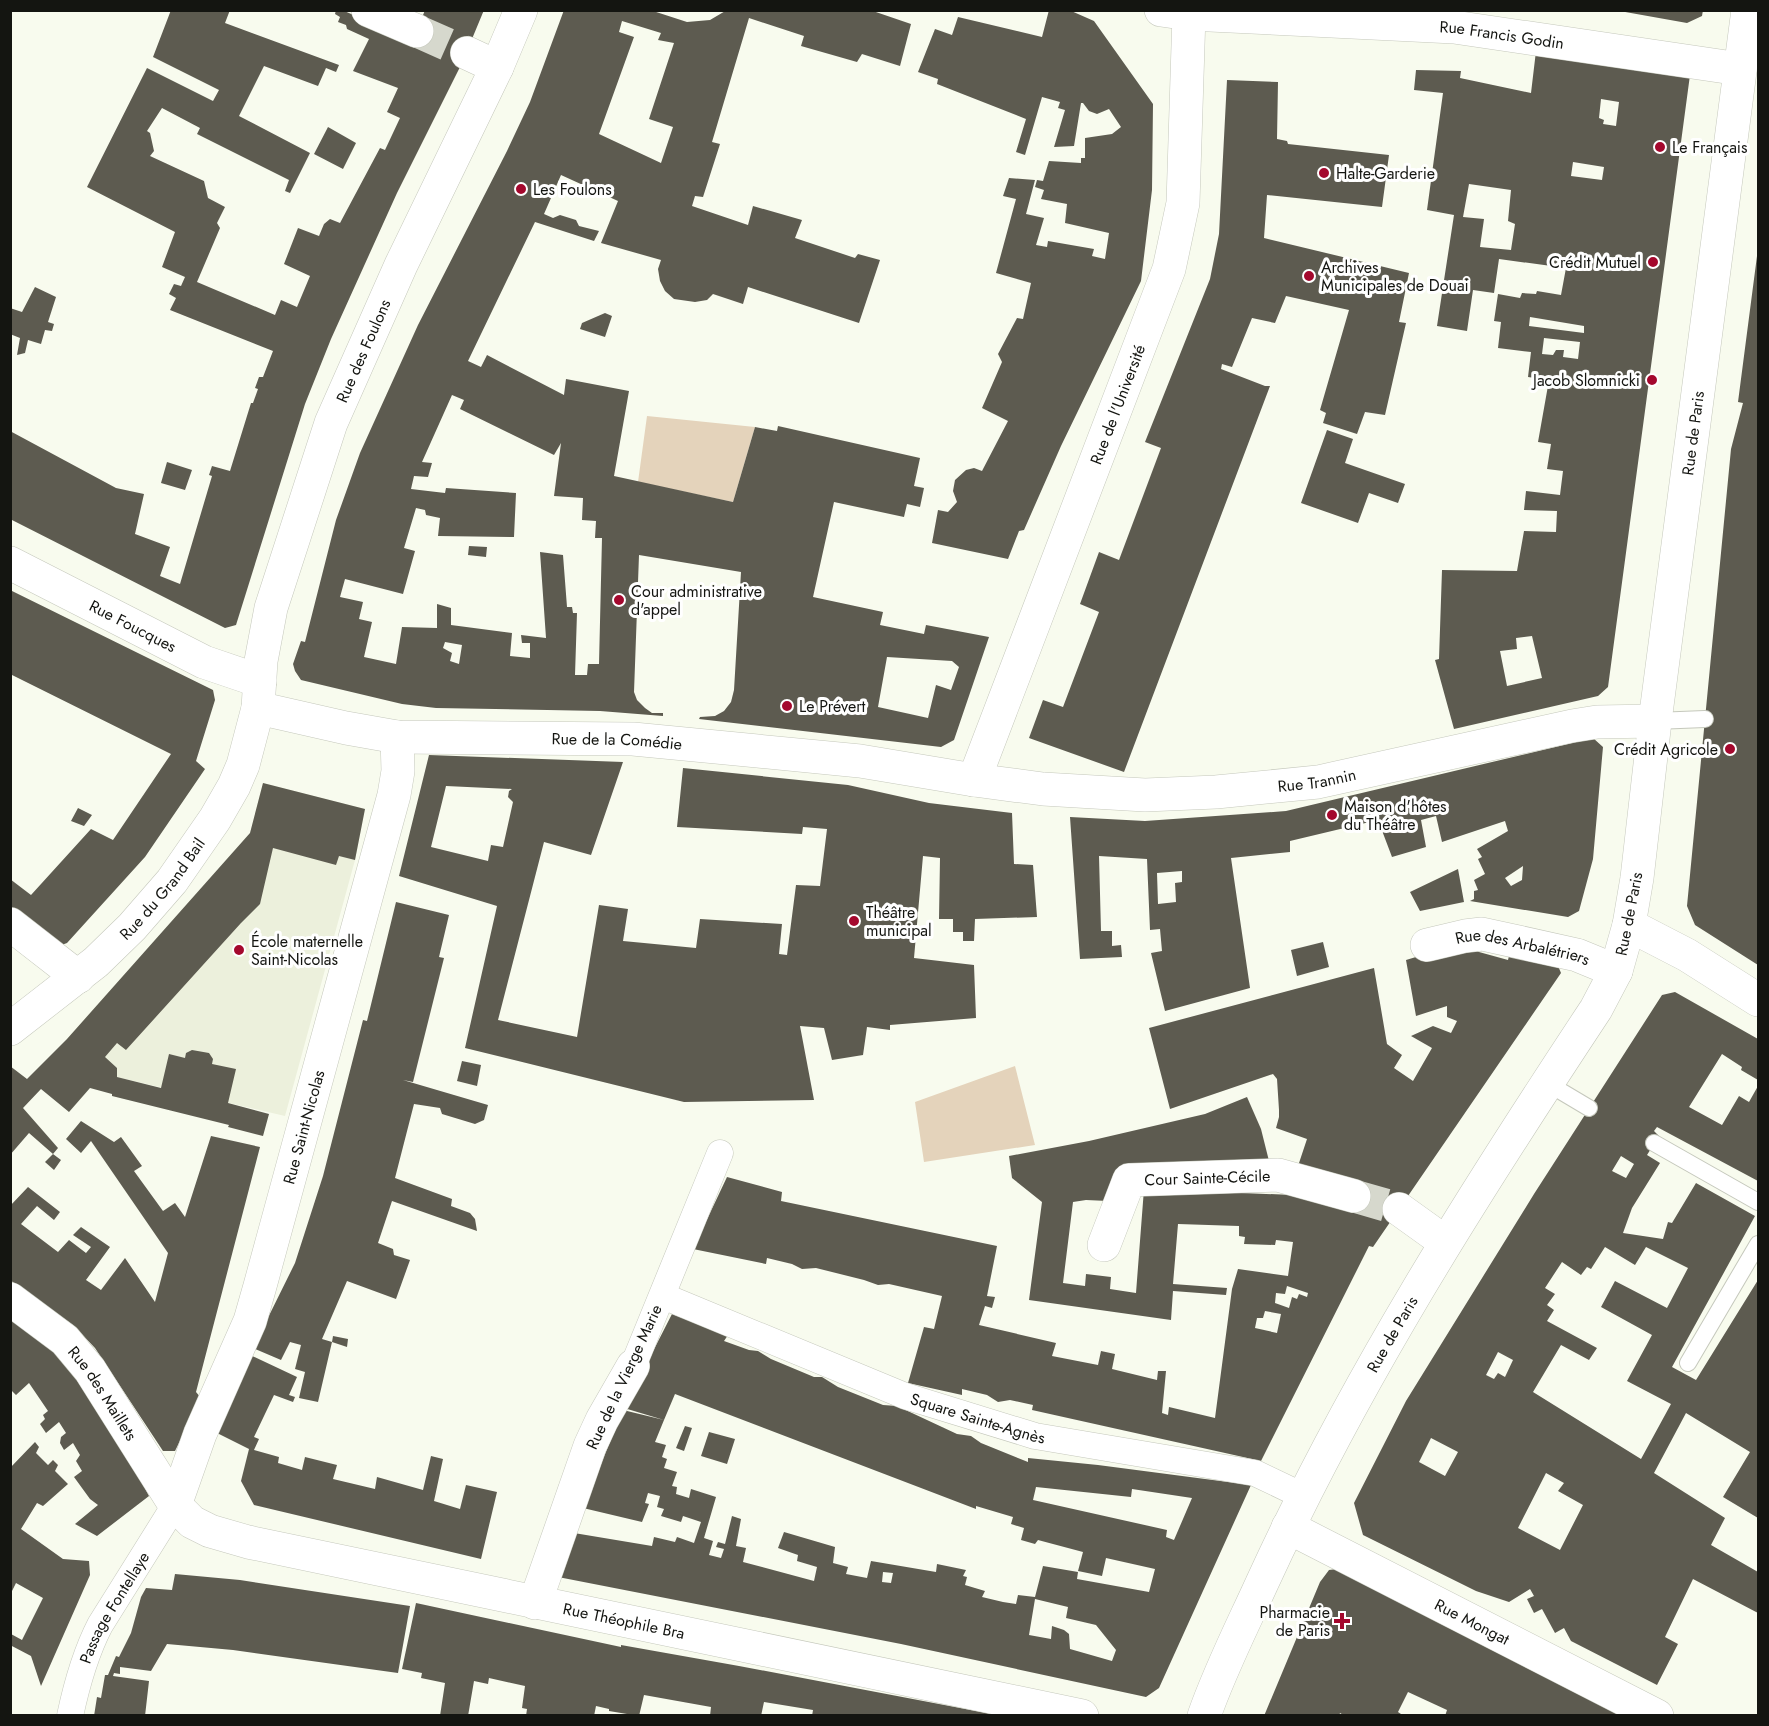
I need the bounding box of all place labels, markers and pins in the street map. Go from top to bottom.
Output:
place label: Le Français [1672,136,1747,159]
marker: Le Français [1653,140,1667,154]
place label: Halte-Garderie [1336,162,1435,185]
marker: Halte-Garderie [1317,166,1331,180]
place label: Les Foulons [533,178,612,201]
marker: Les Foulons [514,182,528,196]
place label: Crédit Mutuel [1549,251,1641,274]
marker: Crédit Mutuel [1646,255,1660,269]
place label: Archives Municipales de Douai [1321,256,1469,297]
marker: Archives Municipales de Douai [1302,269,1316,283]
place label: Jacob Slomnicki [1531,369,1640,392]
marker: Jacob Slomnicki [1645,373,1659,387]
place label: Cour administrative d'appel [631,580,762,621]
marker: Cour administrative d'appel [612,593,626,607]
place label: Le Prévert [799,695,866,718]
marker: Le Prévert [780,699,794,713]
place label: Crédit Agricole [1614,738,1718,761]
marker: Crédit Agricole [1723,742,1737,756]
place label: Maison d'hôtes du Théâtre [1344,795,1447,836]
marker: Maison d'hôtes du Théâtre [1325,808,1339,822]
place label: Théâtre municipal [866,901,932,942]
marker: Théâtre municipal [847,914,861,928]
place label: École maternelle Saint-Nicolas [251,930,363,971]
marker: École maternelle Saint-Nicolas [232,943,246,957]
place label: Pharmacie de Paris [1259,1601,1330,1642]
marker: Pharmacie de Paris [1335,1614,1349,1628]

